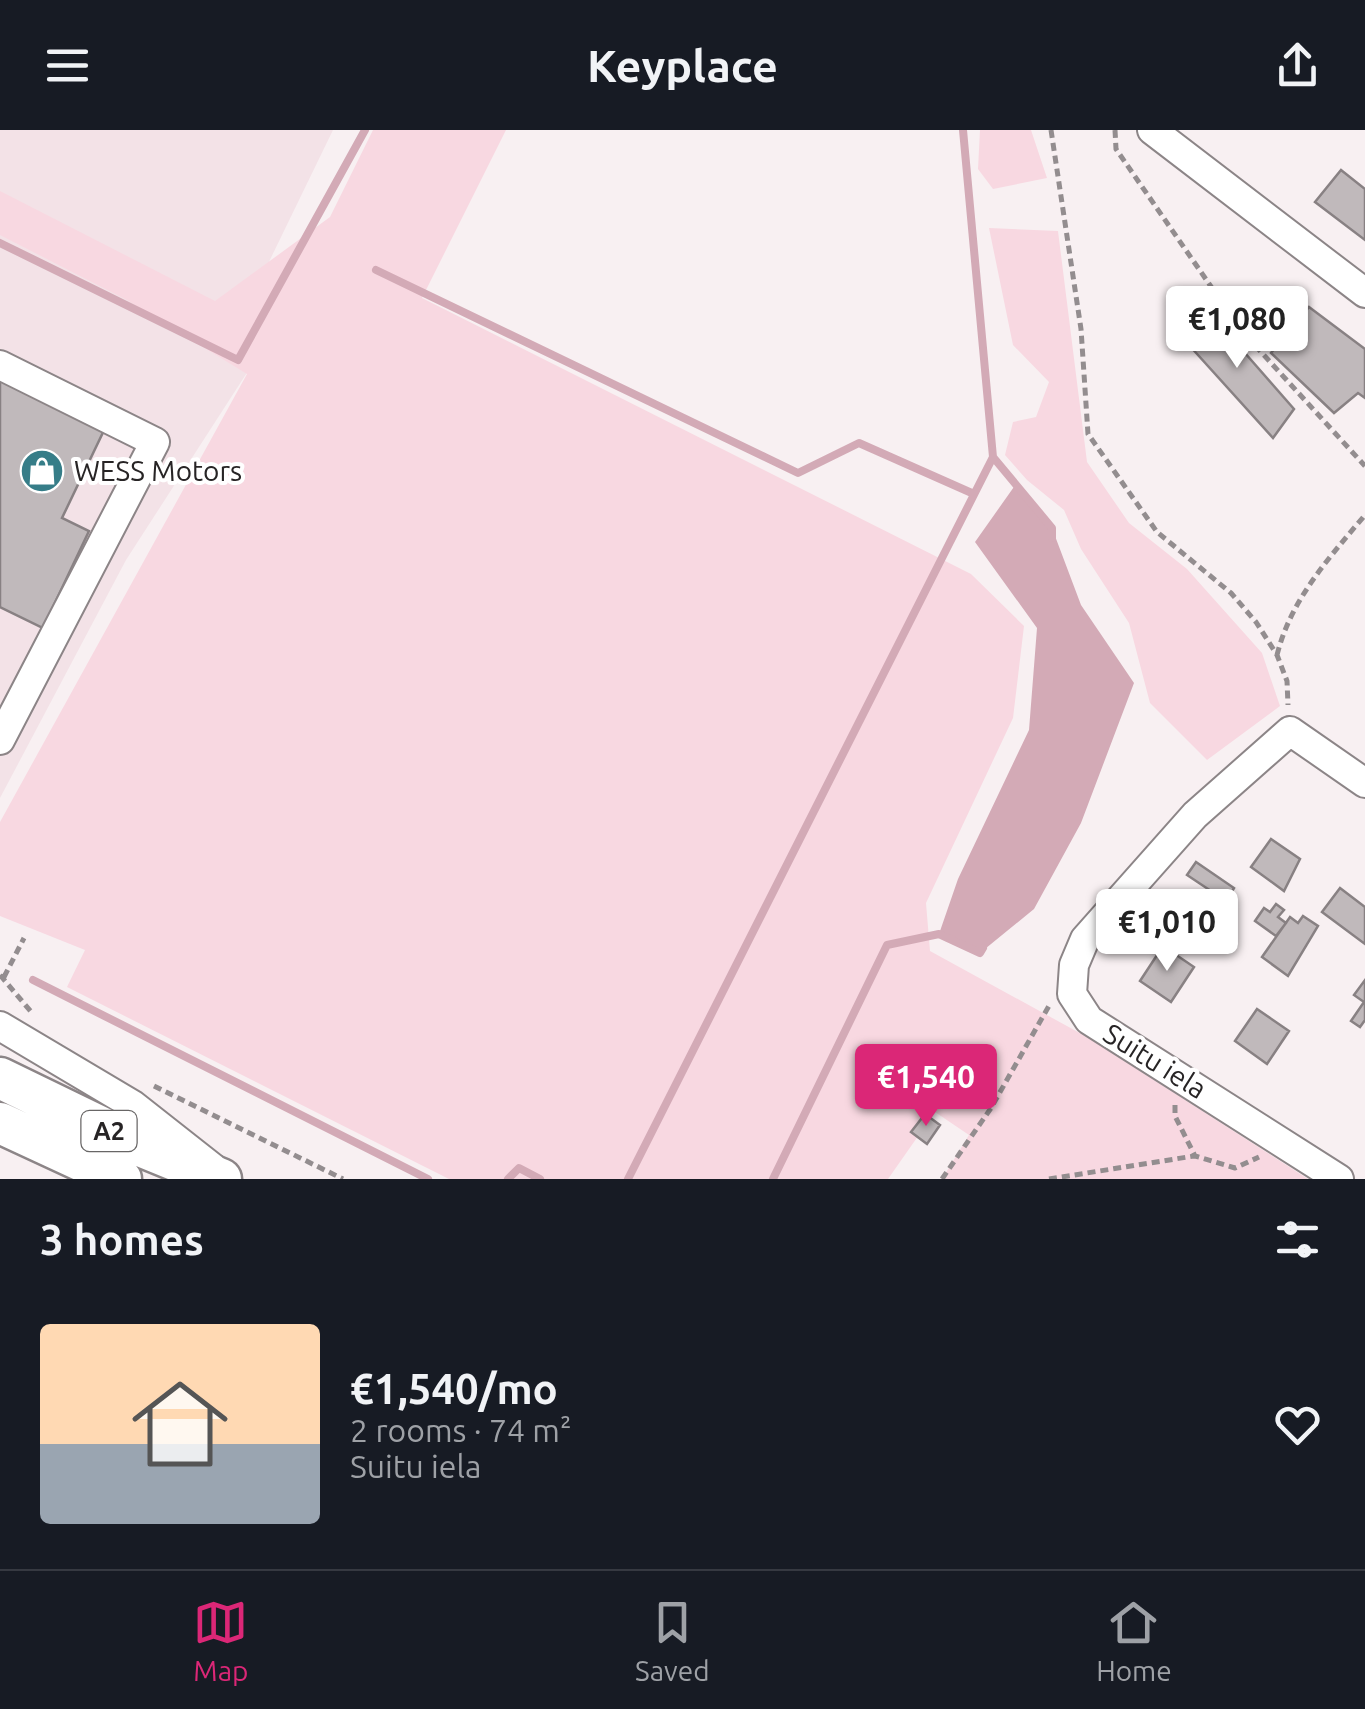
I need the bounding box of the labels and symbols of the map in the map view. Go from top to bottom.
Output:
pin: €1,080 [1156,286,1318,371]
shop icon: WESS Motors [19,448,65,494]
place label: WESS Motors [74,455,242,486]
pin: €1,010 [1086,889,1248,974]
street label: Suitu iela [1098,1017,1212,1104]
pin: €1,540 [845,1044,1007,1129]
road number: A2 [82,1111,136,1151]

